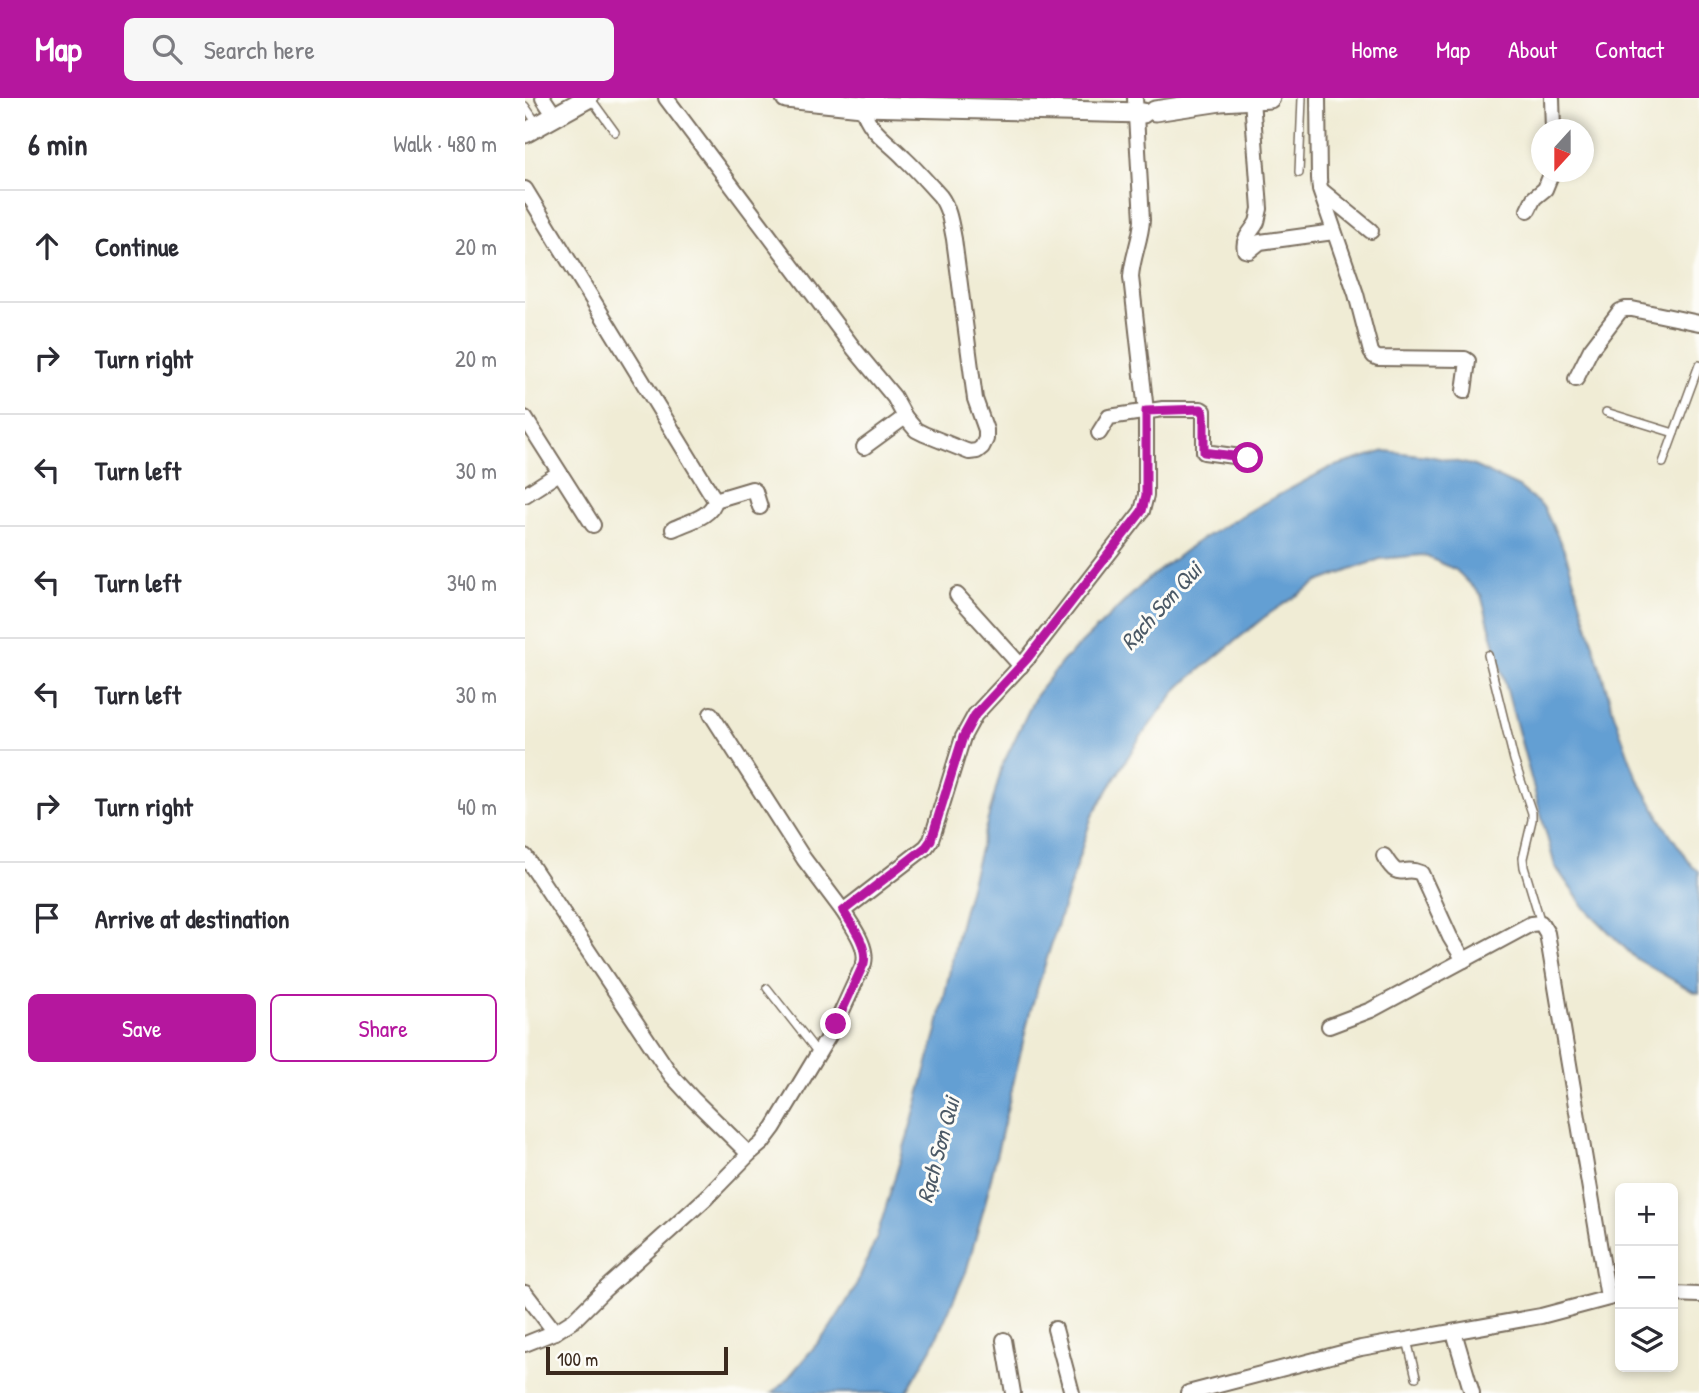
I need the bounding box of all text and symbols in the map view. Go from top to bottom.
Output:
search box [124,18,614,81]
text: Map [35,27,82,71]
icon: search [148,30,186,68]
text: Search here [204,32,315,67]
text: Home [1351,33,1398,65]
text: Map [1436,33,1470,65]
text: About [1508,33,1557,65]
text: Contact [1595,33,1664,65]
north arrow [1531,119,1594,182]
text: 6 min [28,124,88,164]
text: Walk · 480 m [393,128,497,159]
icon: ahead [28,227,66,265]
text: Continue [95,229,179,264]
text: 20 m [455,231,497,262]
icon: right [28,339,66,377]
text: Turn right [95,341,193,376]
text: 20 m [455,343,497,374]
route start [1232,442,1263,473]
icon: left [28,451,66,489]
text: Turn left [95,453,181,488]
text: 30 m [455,455,497,486]
water label: Rạch Sơn Qui [1113,554,1210,656]
icon: left [28,563,66,601]
text: Turn left [95,565,181,600]
text: 340 m [447,567,497,598]
icon: left [28,675,66,713]
text: Turn left [95,677,181,712]
text: 30 m [455,679,497,710]
icon: right [28,787,66,825]
text: Turn right [95,789,193,824]
text: 40 m [457,791,497,822]
icon: arrive [28,899,66,937]
text: Arrive at destination [95,901,290,936]
button: Save [28,994,256,1062]
button: Share [270,994,497,1062]
route end [820,1008,851,1039]
water label: Rạch Sơn Qui [909,1092,967,1206]
map controls [1615,1183,1678,1372]
button: + [1615,1183,1678,1246]
button: − [1615,1246,1678,1309]
button: layers [1615,1309,1678,1372]
scale bar [546,1344,728,1376]
text: 100 m [557,1346,598,1372]

